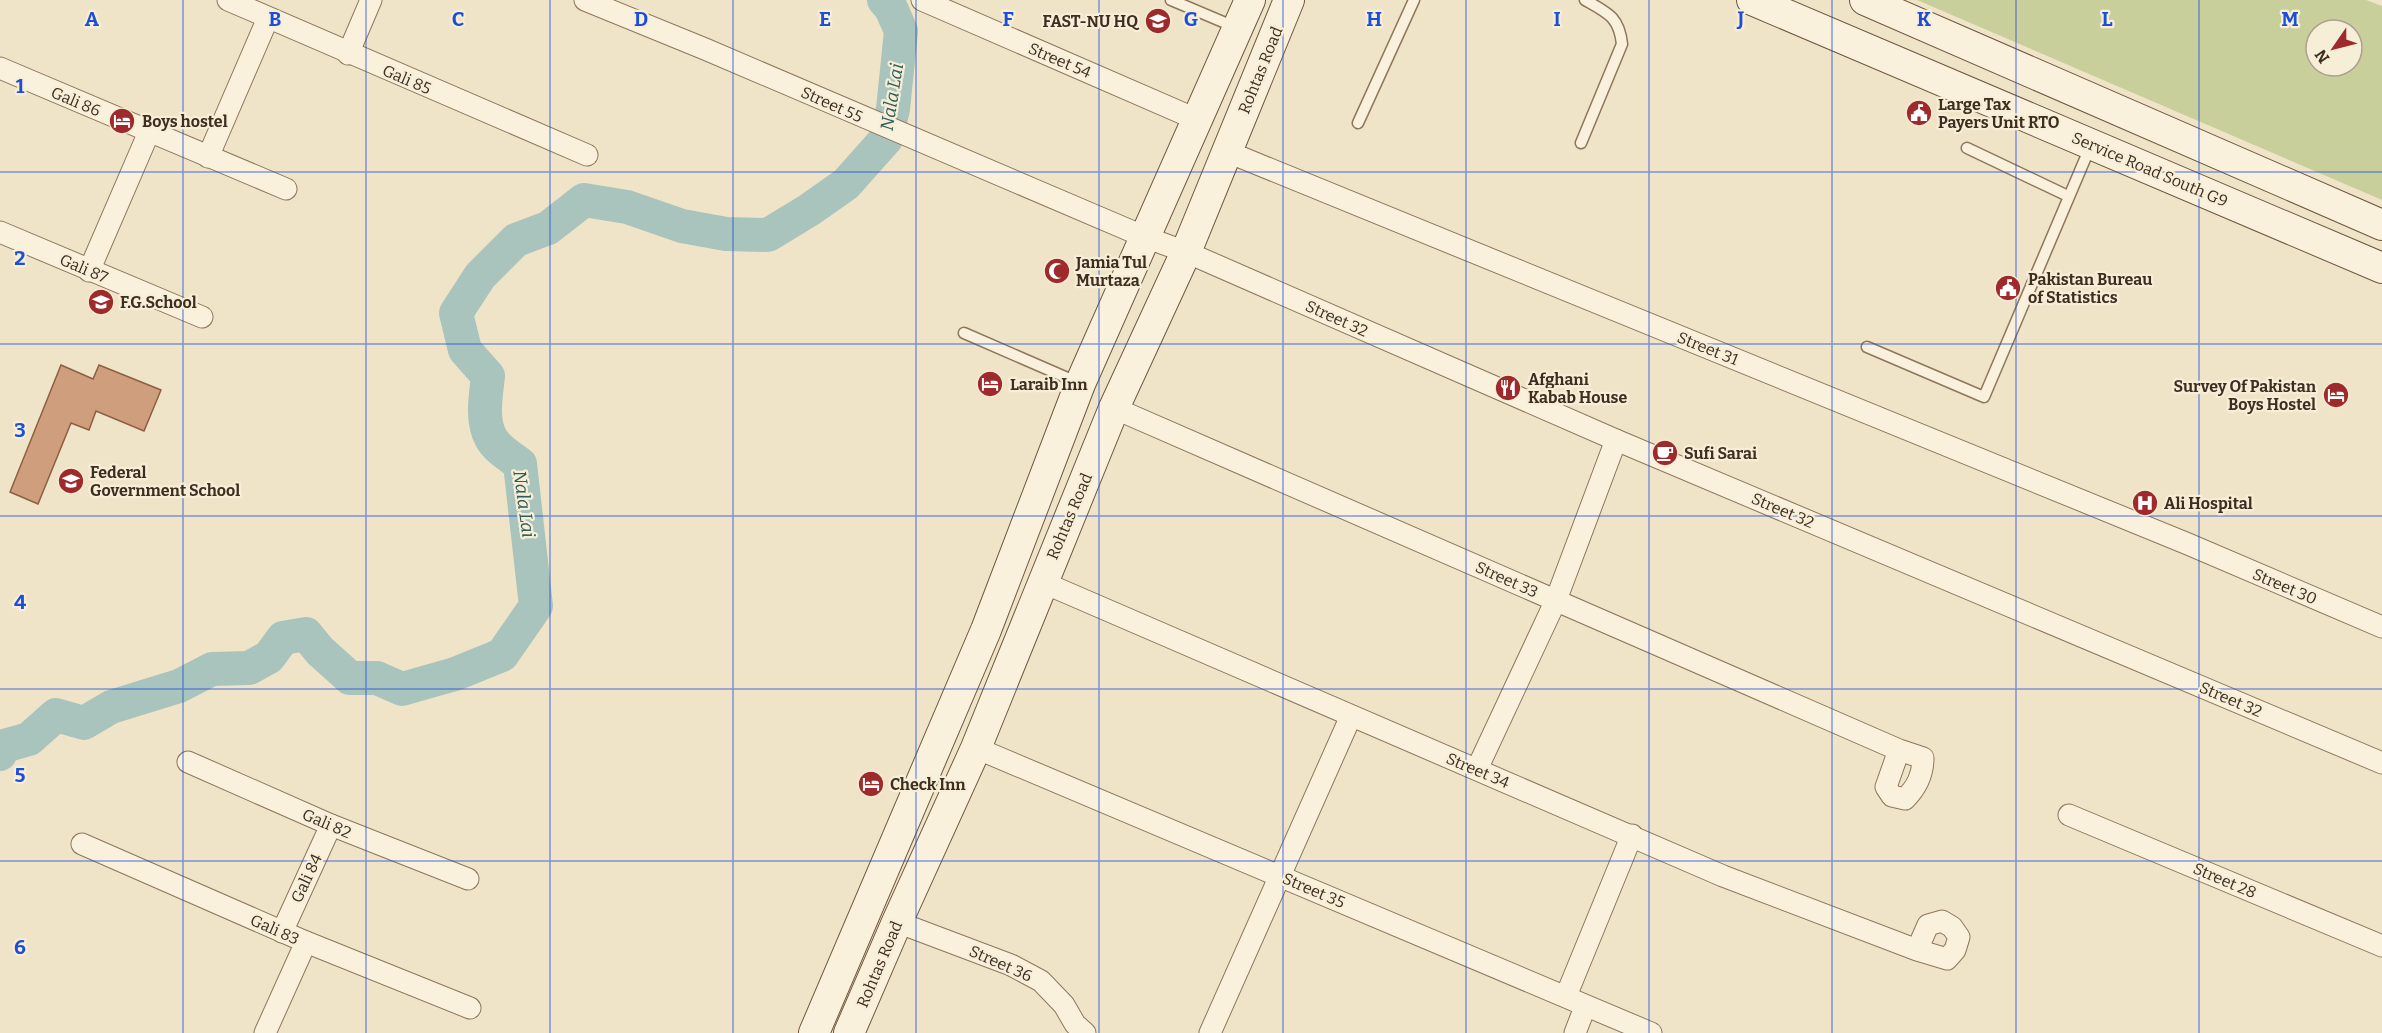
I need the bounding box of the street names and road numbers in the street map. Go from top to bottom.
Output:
street label: Rohtas Road [1234,23,1287,116]
street label: Street 54 [1026,39,1095,82]
street label: Gali 85 [380,61,434,98]
street label: Street 55 [798,82,866,126]
street label: Gali 86 [48,83,103,120]
street label: Service Road South G9 [2069,128,2231,211]
street label: Gali 87 [57,250,111,287]
street label: Street 32 [1303,296,1371,341]
street label: Street 31 [1675,328,1741,369]
street label: Rohtas Road [1043,470,1096,562]
street label: Street 32 [1749,489,1817,532]
street label: Street 33 [1473,557,1541,602]
street label: Street 30 [2250,564,2320,608]
street label: Street 32 [2197,678,2265,721]
street label: Street 34 [1443,749,1513,793]
street label: Gali 82 [300,805,354,842]
street label: Gali 84 [287,850,326,906]
street label: Street 28 [2190,859,2259,902]
street label: Street 35 [1280,869,1348,912]
street label: Gali 83 [247,910,302,949]
street label: Rohtas Road [853,918,906,1010]
street label: Street 36 [966,941,1035,986]

